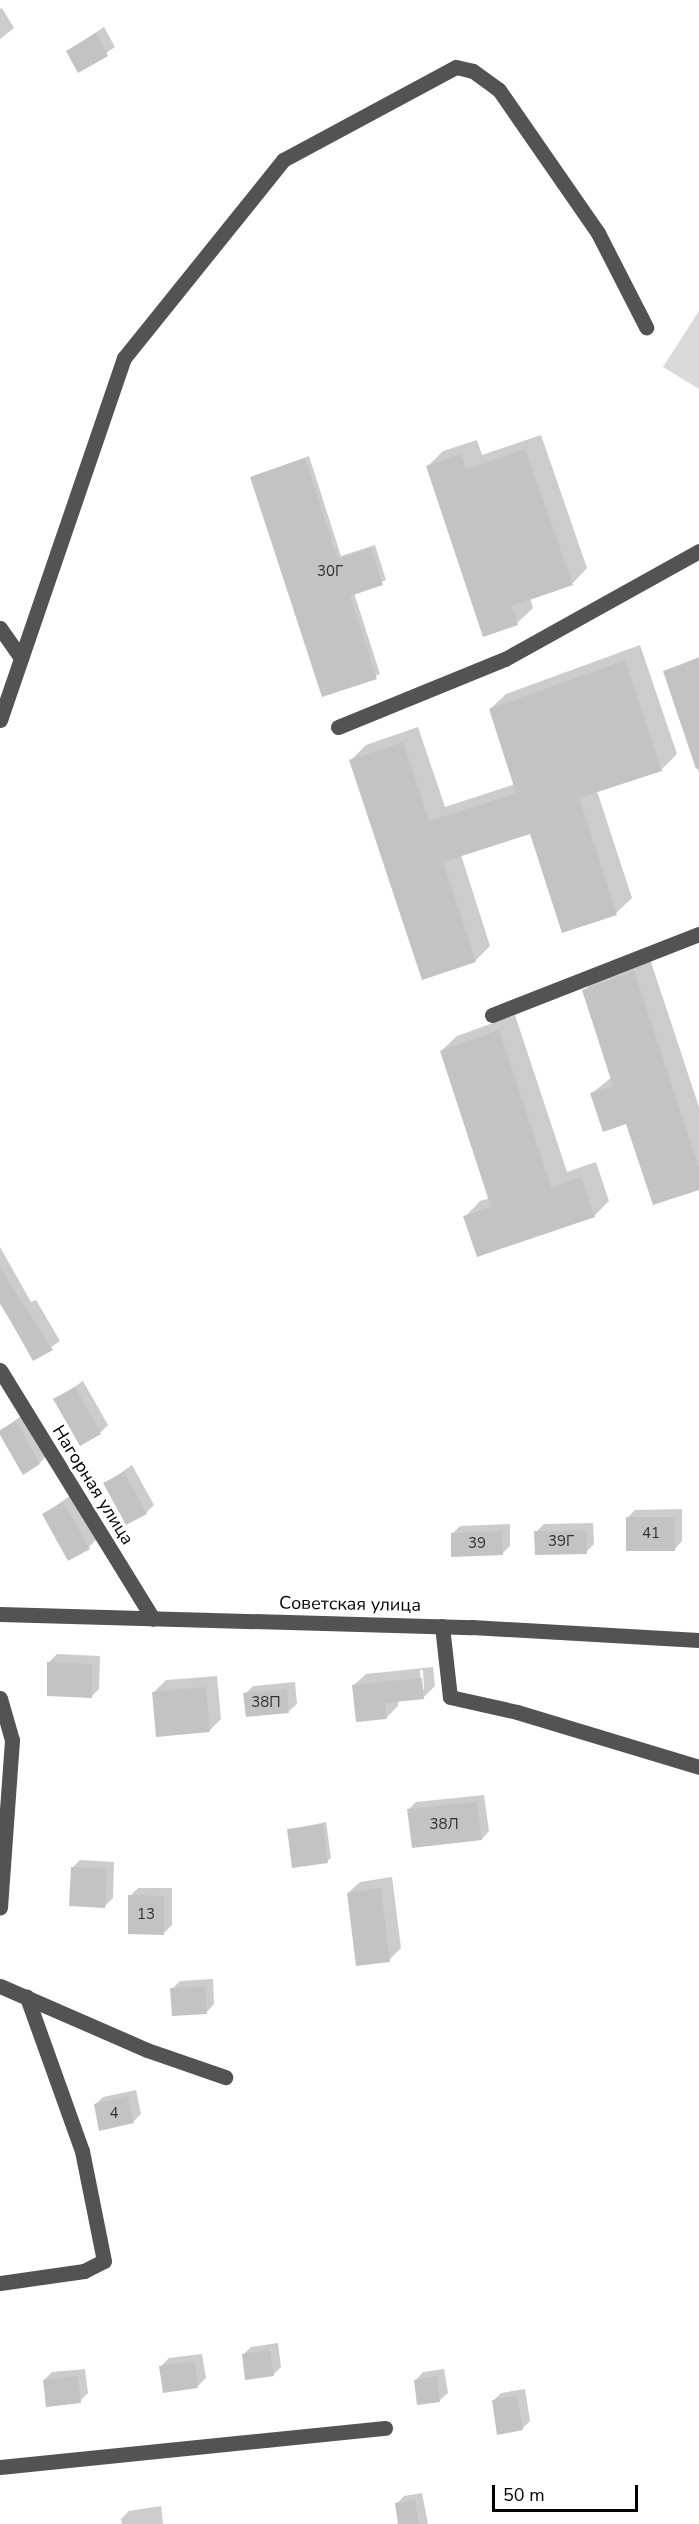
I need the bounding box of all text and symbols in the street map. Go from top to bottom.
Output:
house number: 30Г [317,563,343,581]
street label: Нагорная улица [48,1421,138,1549]
house number: 41 [642,1525,660,1543]
house number: 39Г [548,1533,574,1551]
house number: 39 [468,1535,486,1553]
street label: Советская улица [279,1592,421,1616]
house number: 38П [251,1694,281,1712]
house number: 38Л [429,1816,459,1834]
house number: 13 [137,1906,155,1924]
house number: 4 [110,2105,118,2123]
scale bar [495,2473,640,2511]
text: 50 m [503,2483,545,2507]

